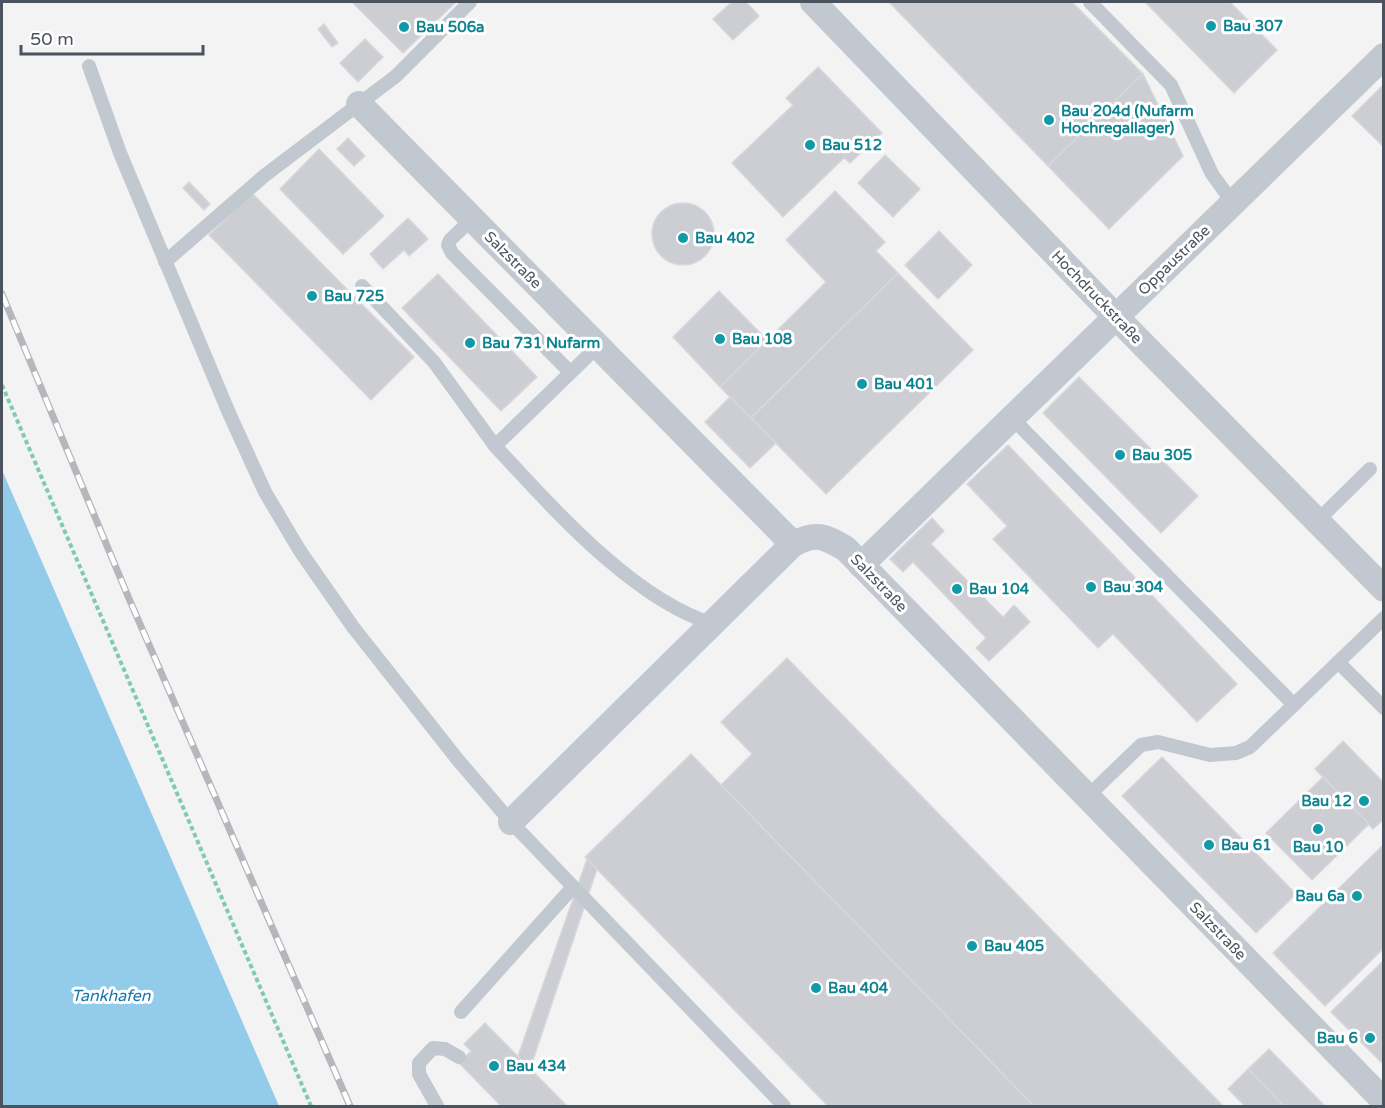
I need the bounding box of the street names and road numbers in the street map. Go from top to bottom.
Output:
street label: Oppaustraße [1134,221,1214,299]
street label: Salzstraße [481,228,545,292]
street label: Hochdruckstraße [1048,247,1146,347]
street label: Salzstraße [847,550,911,616]
street label: Salzstraße [1186,898,1250,964]

